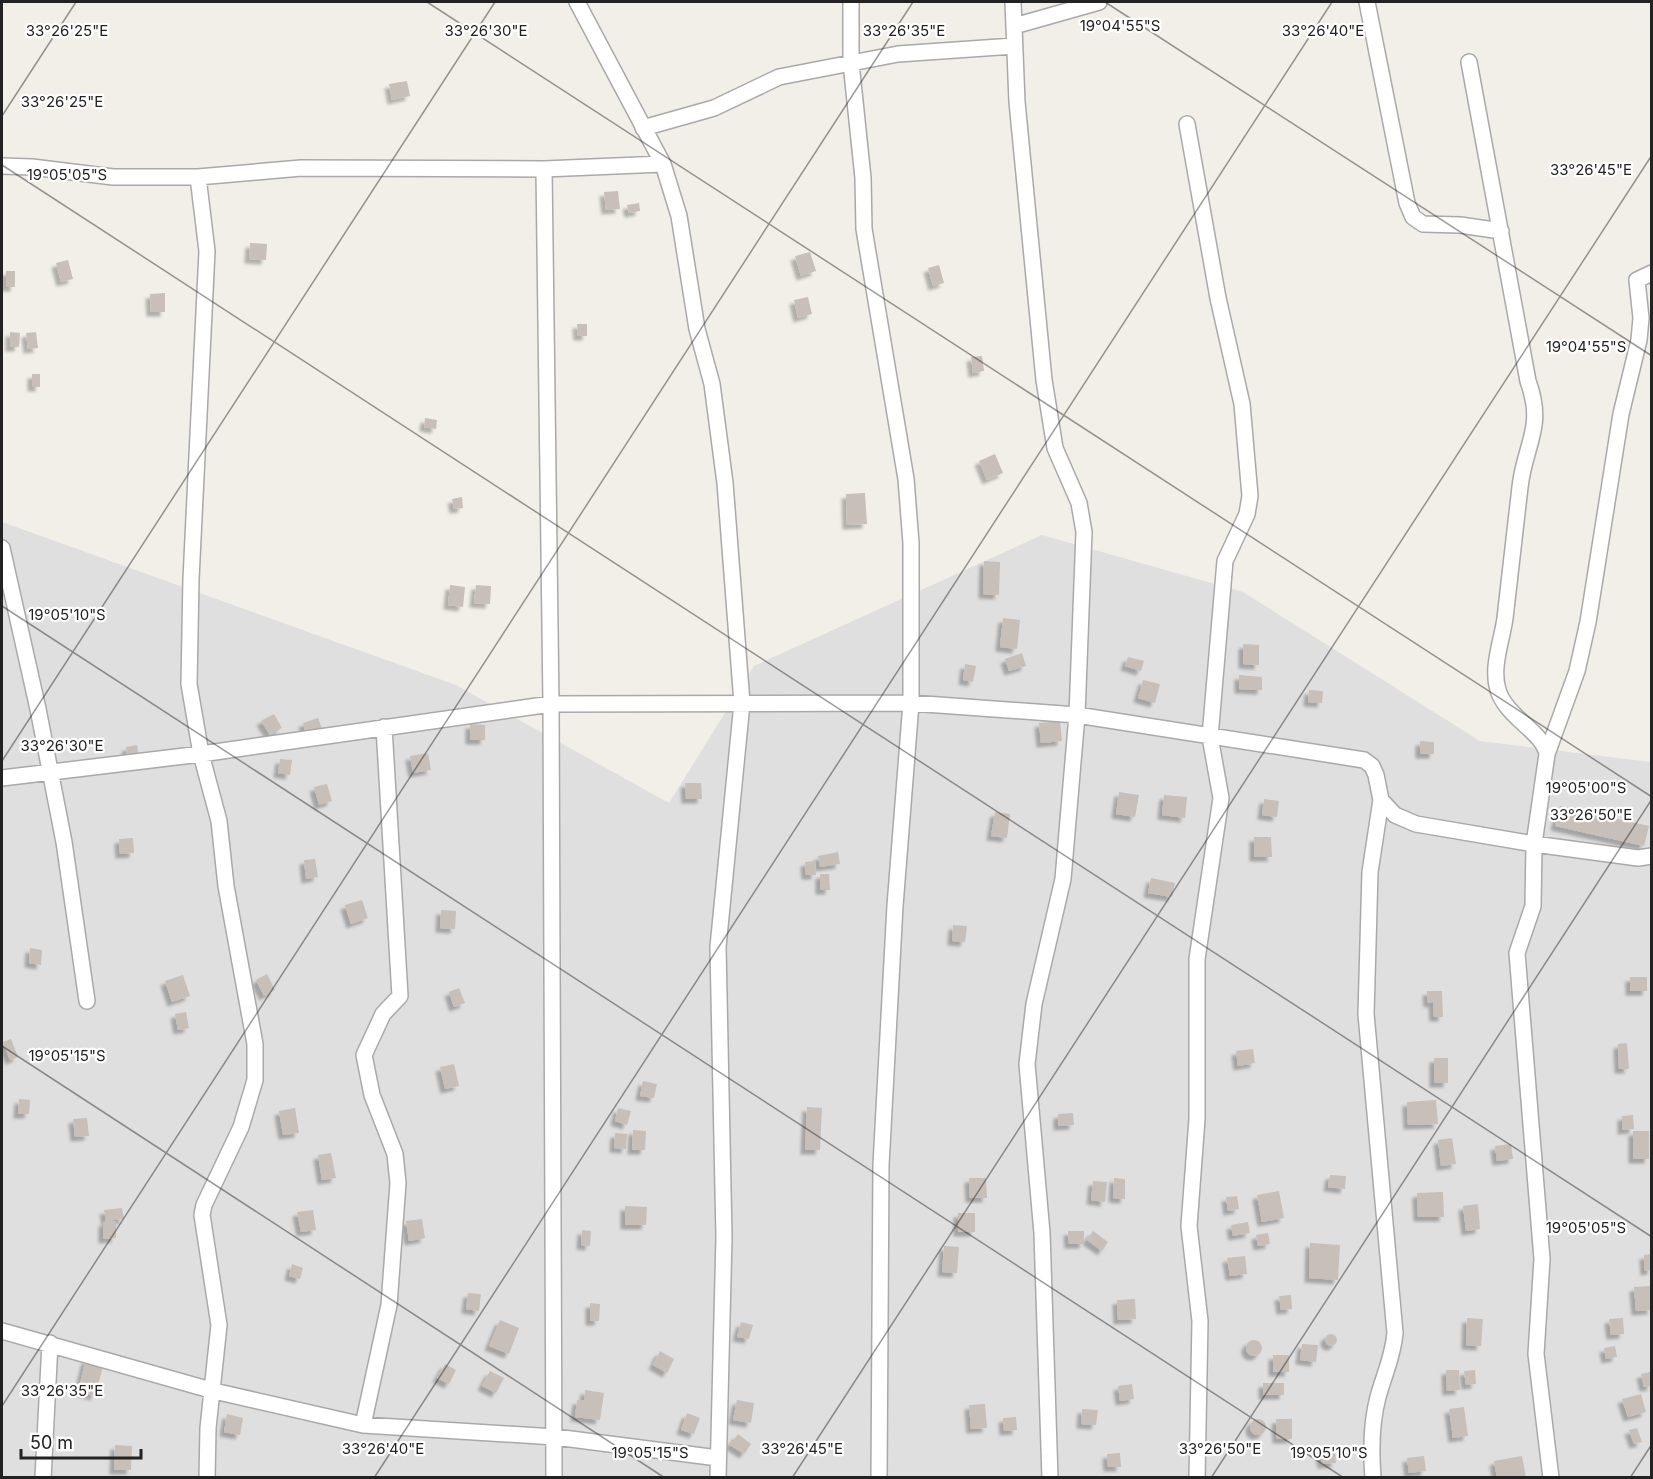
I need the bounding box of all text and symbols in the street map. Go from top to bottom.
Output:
text: 19°04'55"S [1080,16,1160,35]
text: 33°26'25"E [26,21,108,40]
text: 33°26'30"E [445,21,527,40]
text: 33°26'35"E [863,21,945,40]
text: 33°26'40"E [1282,21,1364,40]
text: 33°26'25"E [21,92,103,111]
text: 33°26'45"E [1550,160,1632,179]
text: 19°05'05"S [27,165,107,184]
text: 19°04'55"S [1546,337,1626,356]
text: 19°05'10"S [28,605,106,624]
text: 33°26'30"E [21,736,103,755]
text: 19°05'00"S [1546,778,1626,797]
text: 33°26'50"E [1550,805,1632,824]
text: 19°05'15"S [28,1046,106,1065]
text: 19°05'05"S [1546,1218,1626,1237]
text: 33°26'35"E [21,1381,103,1400]
scale bar [21,1422,141,1460]
text: 50 m [30,1432,73,1453]
text: 33°26'40"E [342,1439,424,1458]
text: 33°26'45"E [761,1439,843,1458]
text: 33°26'50"E [1179,1439,1261,1458]
text: 19°05'15"S [611,1443,689,1462]
text: 19°05'10"S [1290,1443,1368,1462]

